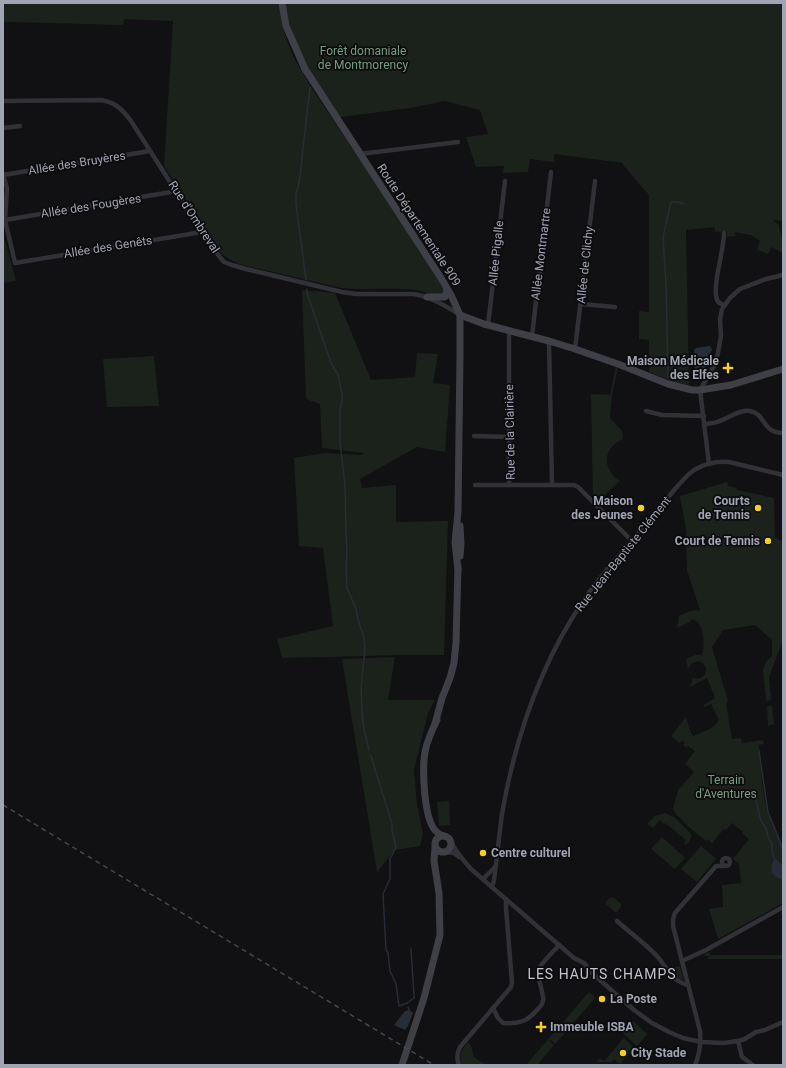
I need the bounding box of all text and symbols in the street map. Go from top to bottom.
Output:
park label: Forêt domaniale de Montmorency [318,44,408,72]
street label: Allée des Bruyères [27,148,127,178]
street label: Route Départementale 909 [374,161,464,289]
street label: Rue d'Ombreval [165,178,223,256]
street label: Allée des Fougères [40,191,142,221]
street label: Allée Montmartre [528,207,554,301]
street label: Allée Pigalle [486,220,506,286]
street label: Allée de Clichy [574,225,596,304]
street label: Allée des Genêts [63,233,153,261]
place label: Maison Médicale des Elfes [627,354,720,382]
marker: Maison Médicale des Elfes [722,362,734,374]
street label: Rue de la Clairière [502,384,518,480]
street label: Rue Jean-Baptiste Clément [572,493,674,615]
place label: Maison des Jeunes [571,494,633,522]
place label: Courts de Tennis [698,494,750,522]
marker: Maison des Jeunes [636,503,646,513]
marker: Courts de Tennis [753,503,763,513]
place label: Court de Tennis [675,534,760,548]
marker: Court de Tennis [763,536,773,546]
park label: Terrain d'Aventures [695,773,757,801]
place label: Centre culturel [491,846,571,860]
marker: Centre culturel [478,848,488,858]
district label: LES HAUTS CHAMPS [527,966,677,982]
place label: La Poste [610,992,658,1006]
marker: La Poste [597,994,607,1004]
place label: Immeuble ISBA [550,1020,634,1034]
marker: Immeuble ISBA [535,1021,547,1033]
place label: City Stade [631,1046,687,1060]
marker: City Stade [618,1048,628,1058]

